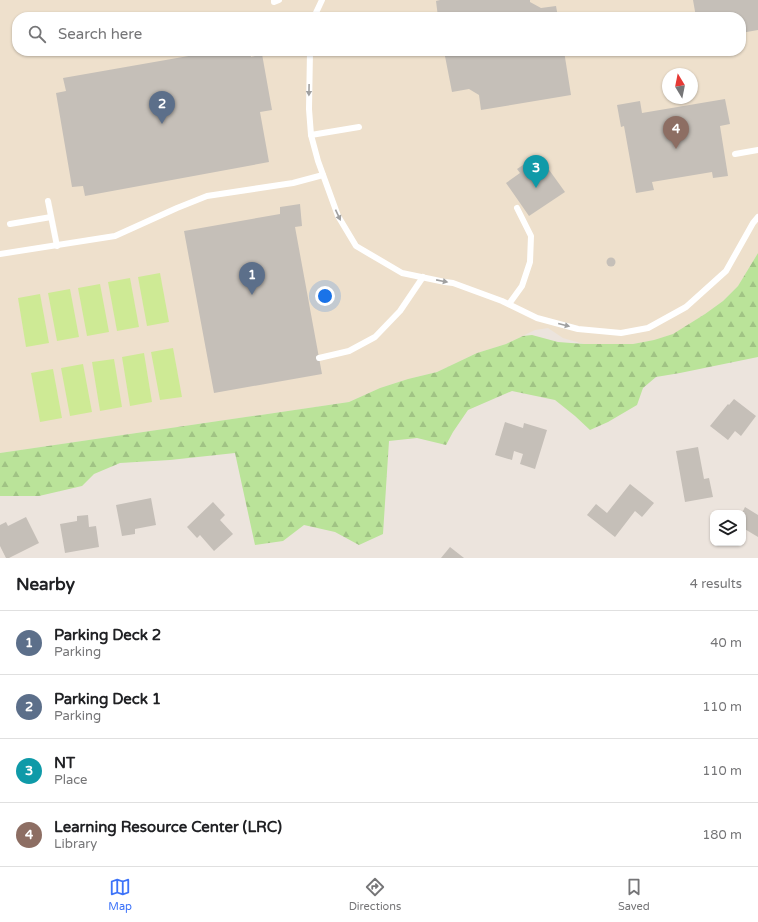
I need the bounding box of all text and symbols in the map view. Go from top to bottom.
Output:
search box [12,12,746,56]
icon: search [26,23,48,45]
text: Search here [58,25,142,43]
north arrow [662,68,698,104]
one-way arrow [306,84,312,97]
pin: 2 [149,91,175,124]
pin: 4 [663,116,689,149]
pin: 3 [523,155,549,188]
one-way arrow [335,210,341,221]
pin: 1 [239,262,265,295]
one-way arrow [436,279,448,285]
your location [315,286,335,306]
one-way arrow [558,322,570,328]
map controls [710,510,746,546]
button: layers [710,510,746,546]
text: Nearby [16,574,75,595]
text: 4 results [690,576,742,592]
text: Parking Deck 2 [54,626,161,644]
text: 1 [25,635,33,651]
text: 40 m [710,635,742,651]
text: Parking [54,644,101,660]
text: Parking Deck 1 [54,690,161,708]
text: 2 [25,699,33,715]
text: 110 m [702,699,742,715]
text: Parking [54,708,101,724]
text: NT [54,754,75,772]
text: 3 [25,763,33,779]
text: 110 m [702,763,742,779]
text: Place [54,772,87,788]
text: Learning Resource Center (LRC) [54,818,282,836]
text: 4 [25,827,33,843]
text: 180 m [702,827,742,843]
text: Library [54,836,97,852]
tab: Map [108,876,132,913]
tab: Directions [349,876,401,913]
tab: Saved [618,876,650,913]

